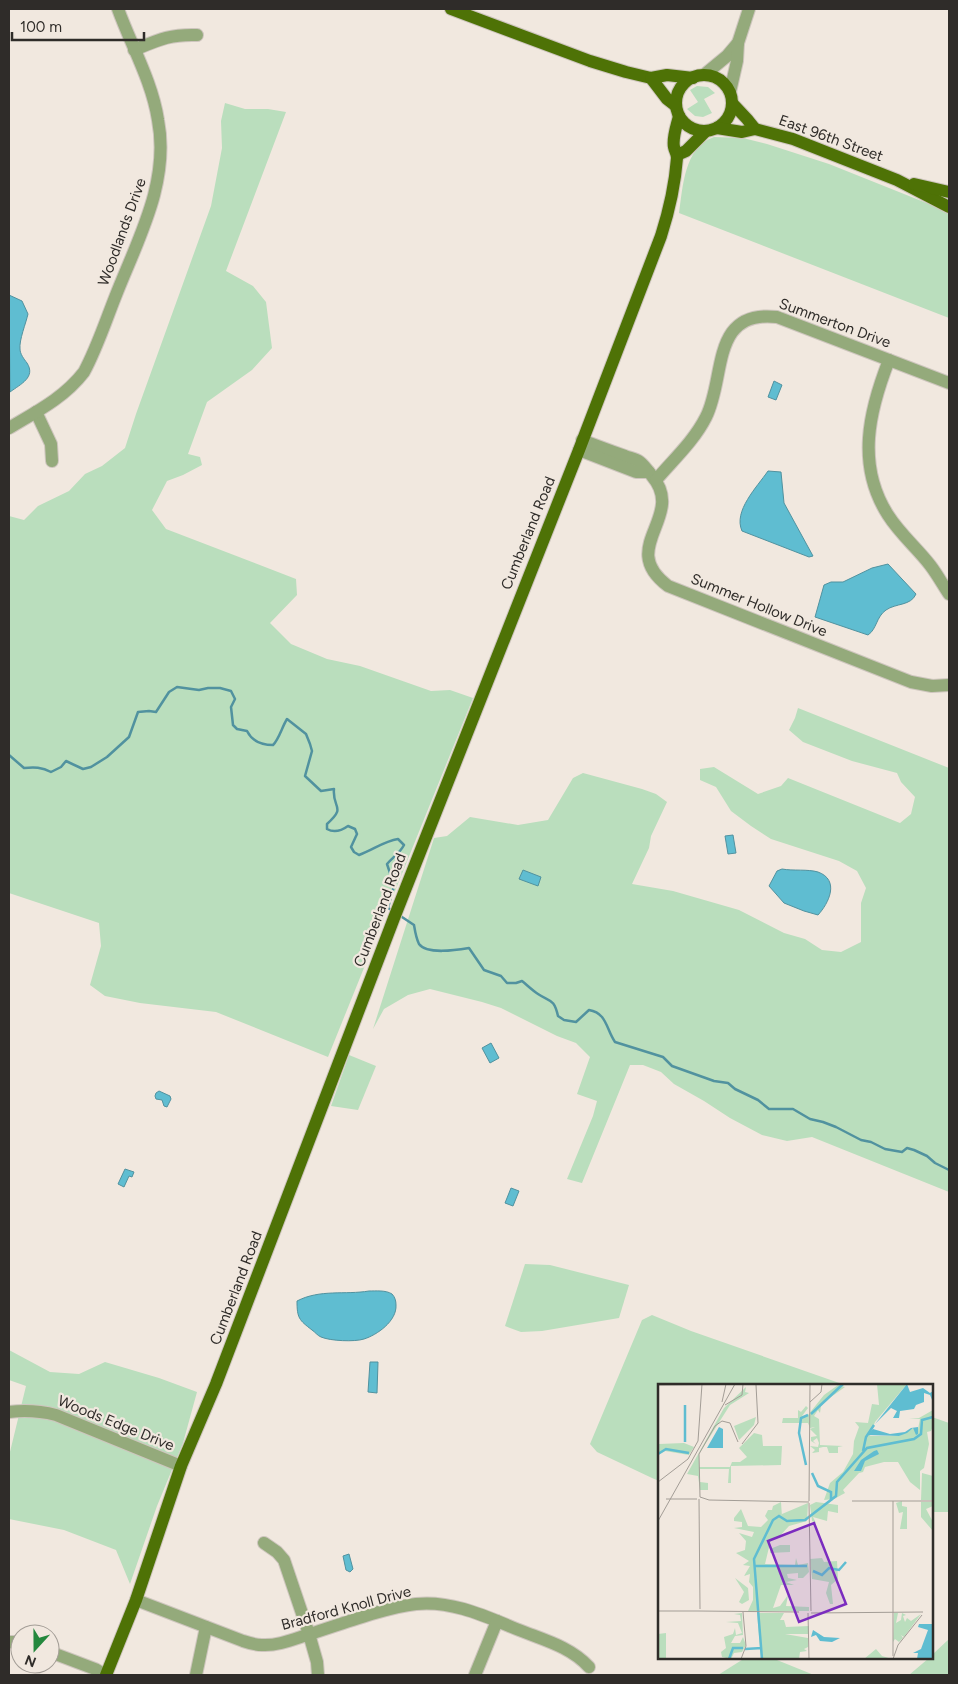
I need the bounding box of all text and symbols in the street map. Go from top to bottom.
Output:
scale bar [12,10,145,42]
text: 100 m [20,18,62,36]
street label: East 96th Street [776,111,886,165]
street label: Woodlands Drive [94,176,150,288]
street label: Summerton Drive [777,294,893,352]
street label: Cumberland Road [497,474,559,592]
street label: Summer Hollow Drive [688,569,830,641]
street label: Cumberland Road [350,851,410,969]
street label: Cumberland Road [206,1229,266,1347]
inset map [658,1384,933,1659]
street label: Woods Edge Drive [55,1391,177,1455]
street label: Bradford Knoll Drive [279,1582,413,1634]
north arrow [10,1624,60,1674]
text: N [22,1651,39,1671]

